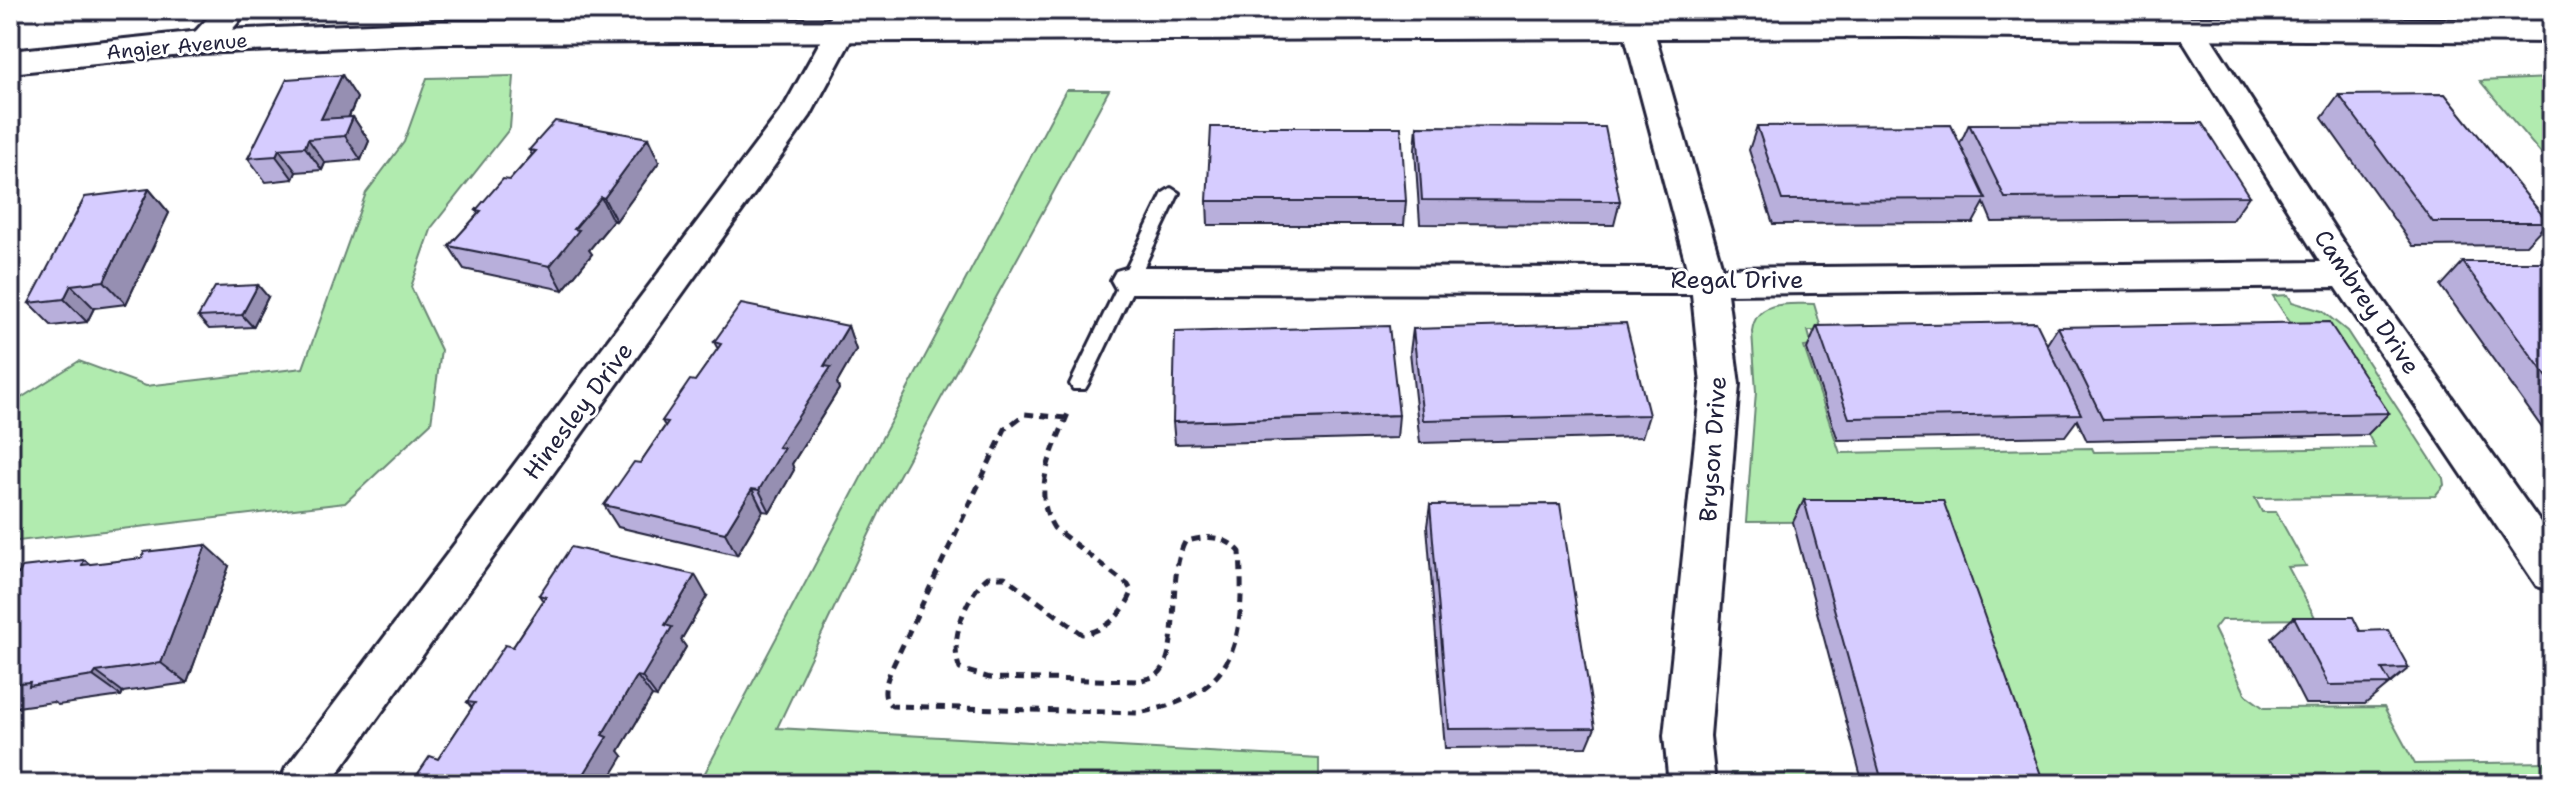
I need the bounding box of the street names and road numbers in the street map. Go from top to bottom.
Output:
street label: Angier Avenue [105,27,249,65]
street label: Cambrey Drive [2307,223,2427,381]
street label: Regal Drive [1670,264,1804,296]
street label: Hinesley Drive [516,336,640,486]
street label: Bryson Drive [1692,375,1734,523]

